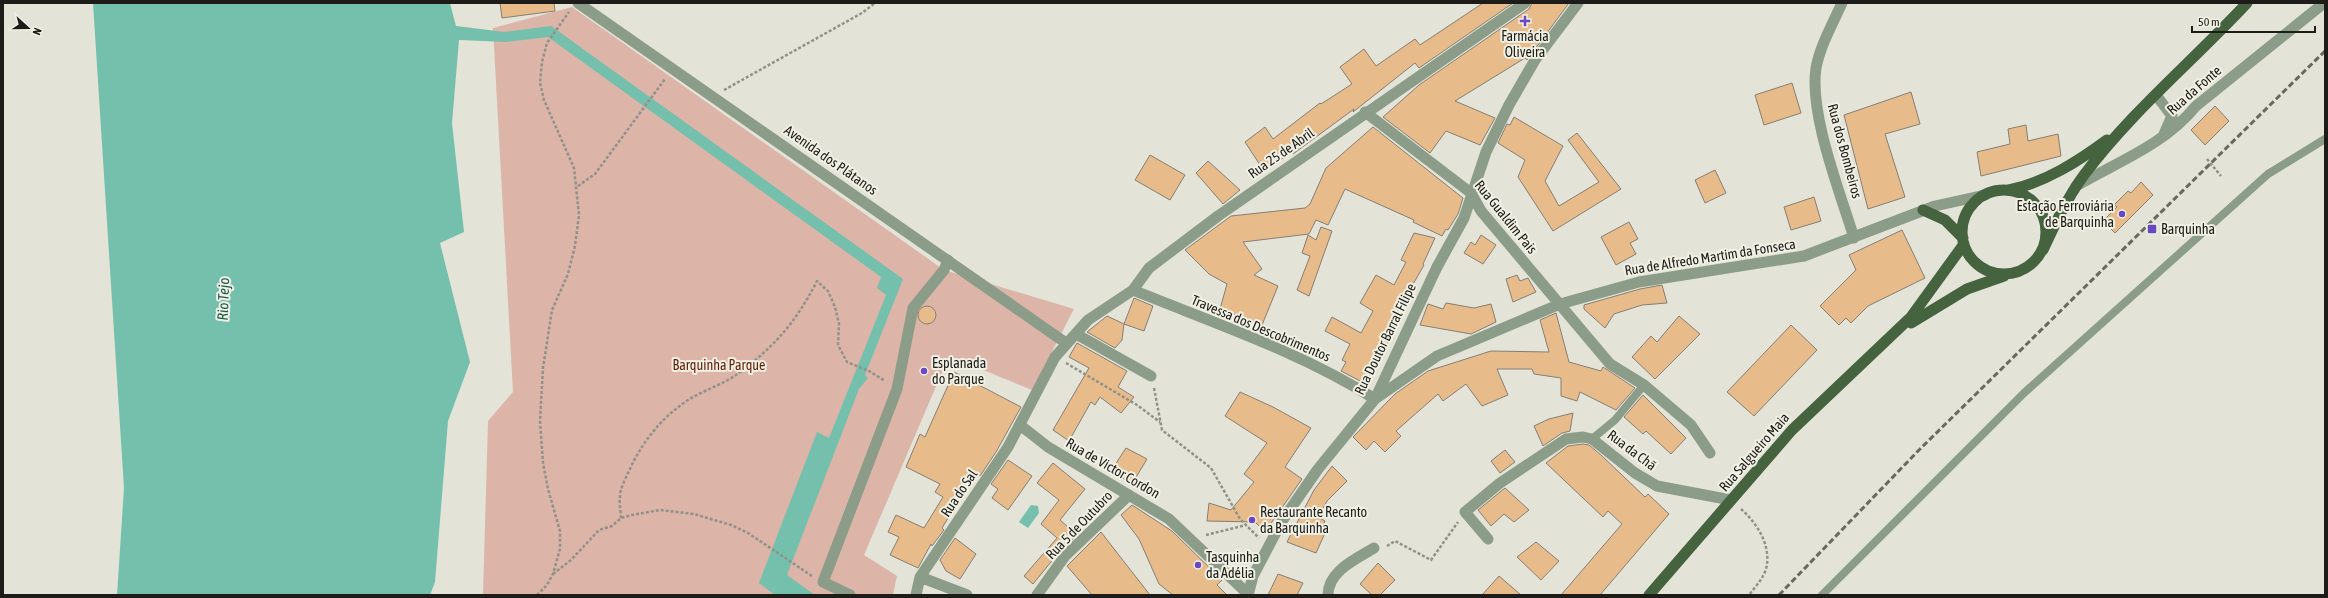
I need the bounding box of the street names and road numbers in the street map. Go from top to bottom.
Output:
street label: Rua da Fonte [2164,62,2224,118]
street label: Rua dos Bombeiros [1825,102,1865,200]
street label: Avenida dos Plátanos [781,122,881,198]
street label: Rua 25 de Abril [1245,124,1317,182]
street label: Rua Gualdim Pais [1472,177,1540,257]
street label: Rua de Alfredo Martim da Fonseca [1623,236,1797,278]
street label: Rua Doutor Barral Filipe [1351,281,1419,397]
street label: Travessa dos Descobrimentos [1189,291,1333,365]
street label: Rua Salgueiro Maia [1716,410,1792,494]
street label: Rua da Chã [1604,427,1660,473]
street label: Rua de Victor Cordon [1063,435,1163,501]
street label: Rua do Sal [937,466,981,520]
street label: Rua 5 de Outubro [1042,488,1116,562]

